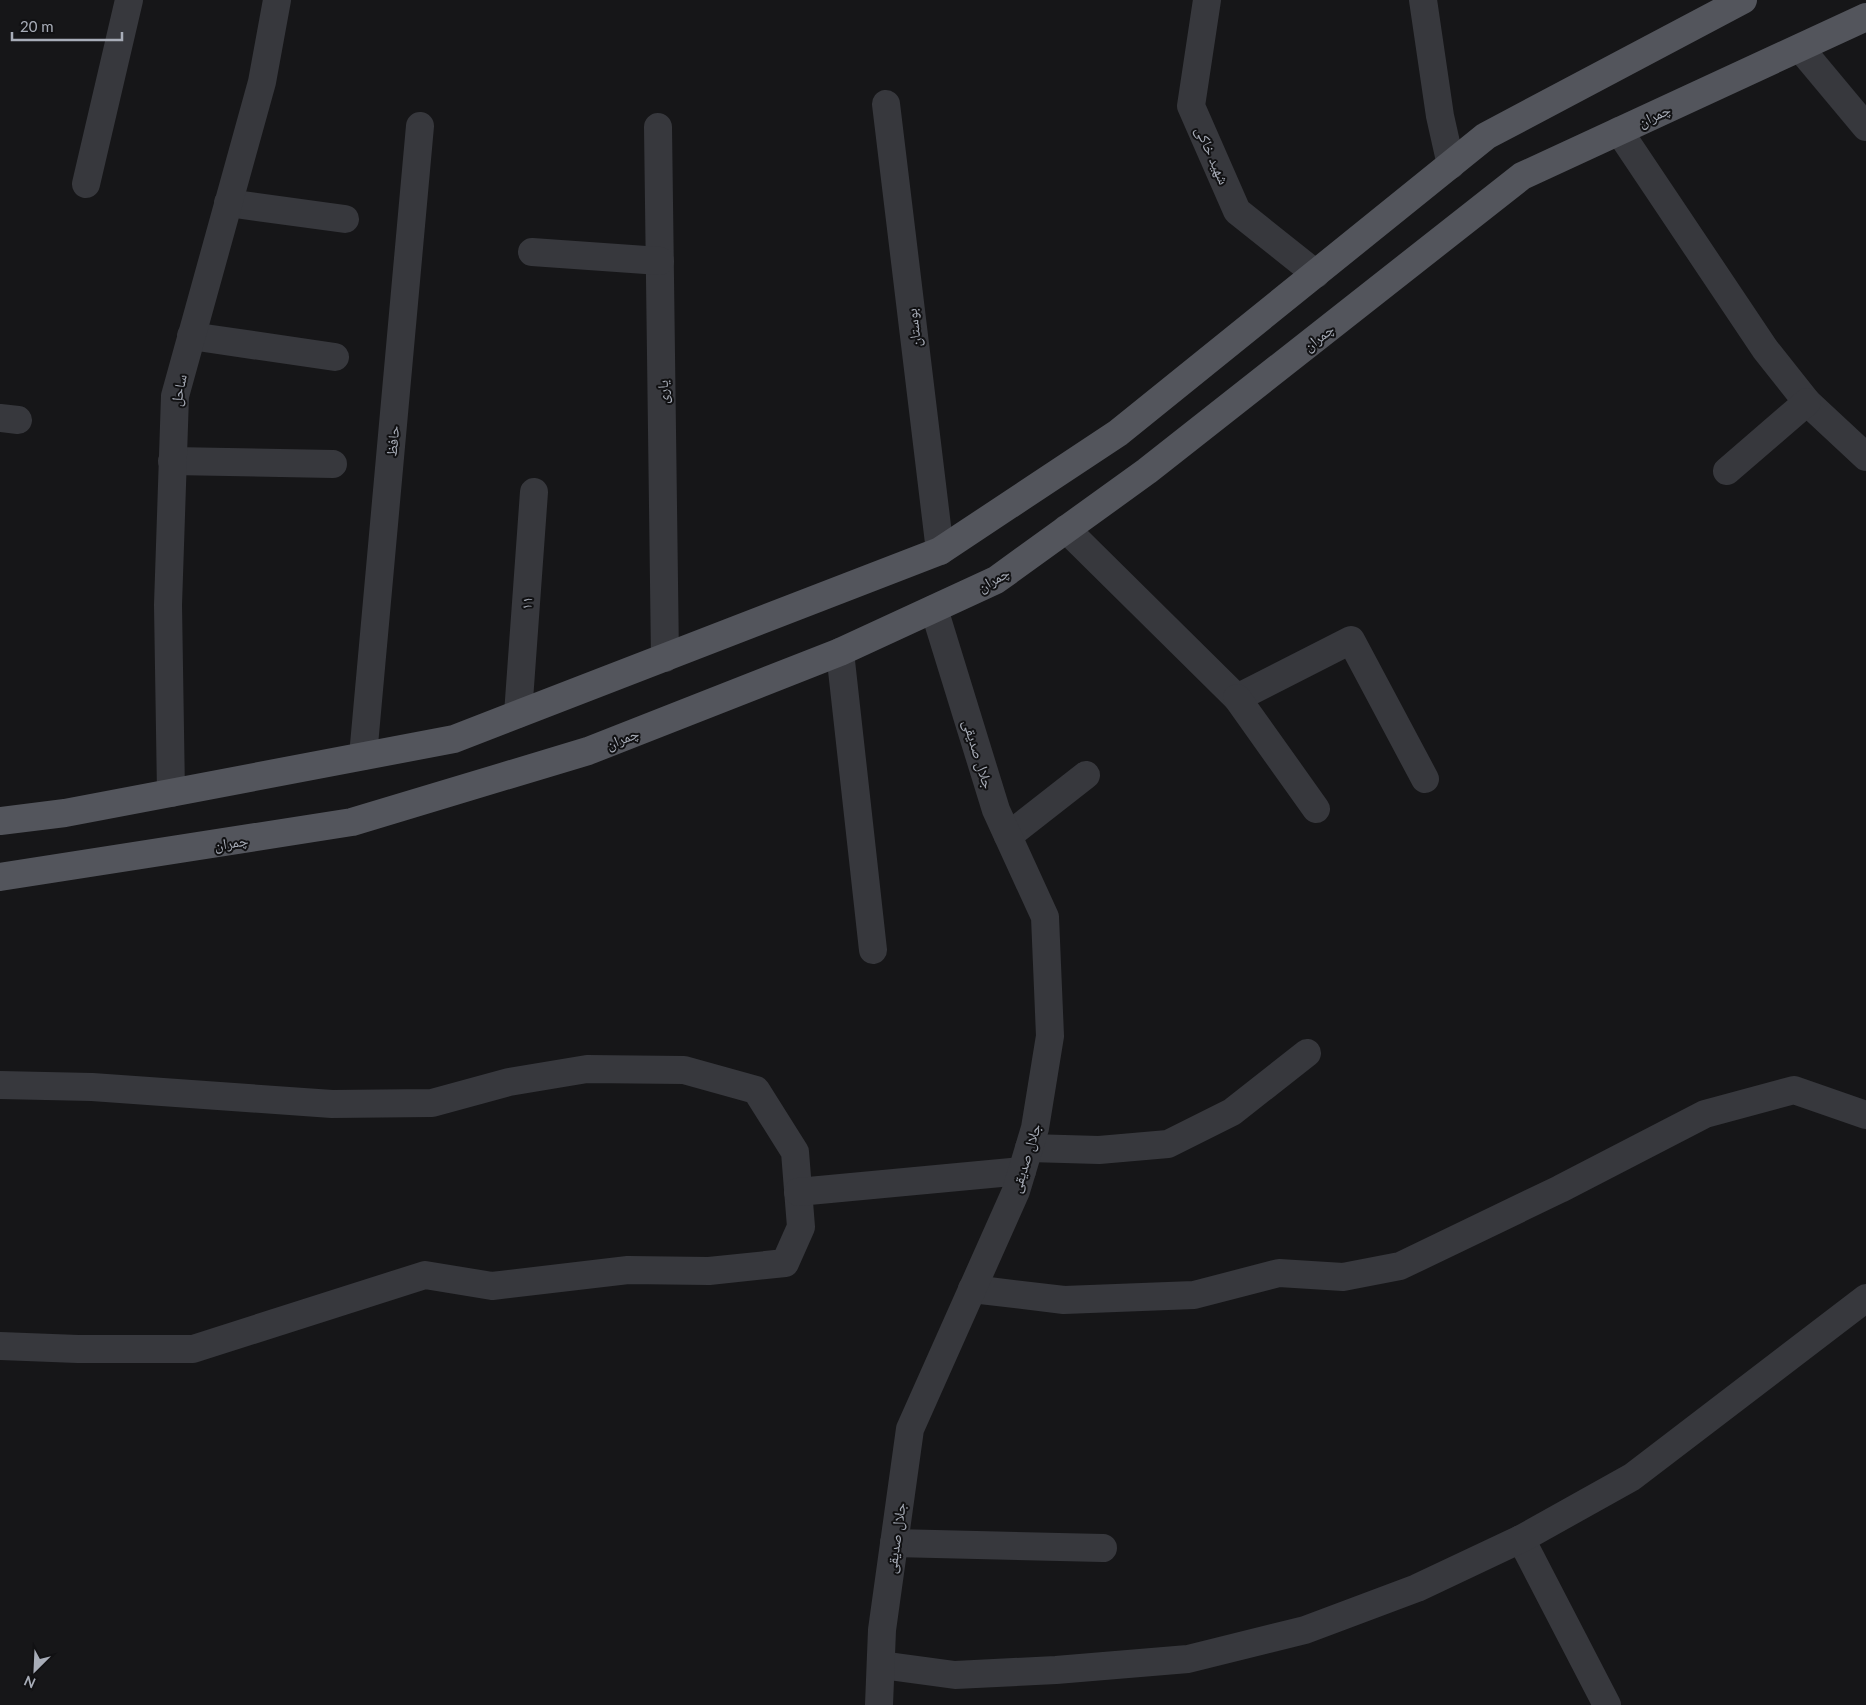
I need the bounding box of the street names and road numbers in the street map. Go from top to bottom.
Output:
street label: چمران [1635,99,1675,132]
street label: شهید خاکی [1190,123,1234,188]
street label: بوستان [902,307,926,348]
street label: چمران [1299,319,1339,356]
street label: ساحل [166,372,192,408]
street label: یاری [653,379,673,404]
street label: حافظ [382,424,402,457]
street label: چمران [974,562,1014,597]
street label: ۱۱ [517,596,535,610]
street label: جلال صدیقی [958,717,998,792]
street label: چمران [603,723,642,755]
street label: چمران [213,830,250,856]
street label: جلال صدیقی [1006,1121,1046,1195]
street label: جلال صدیقی [881,1501,911,1575]

